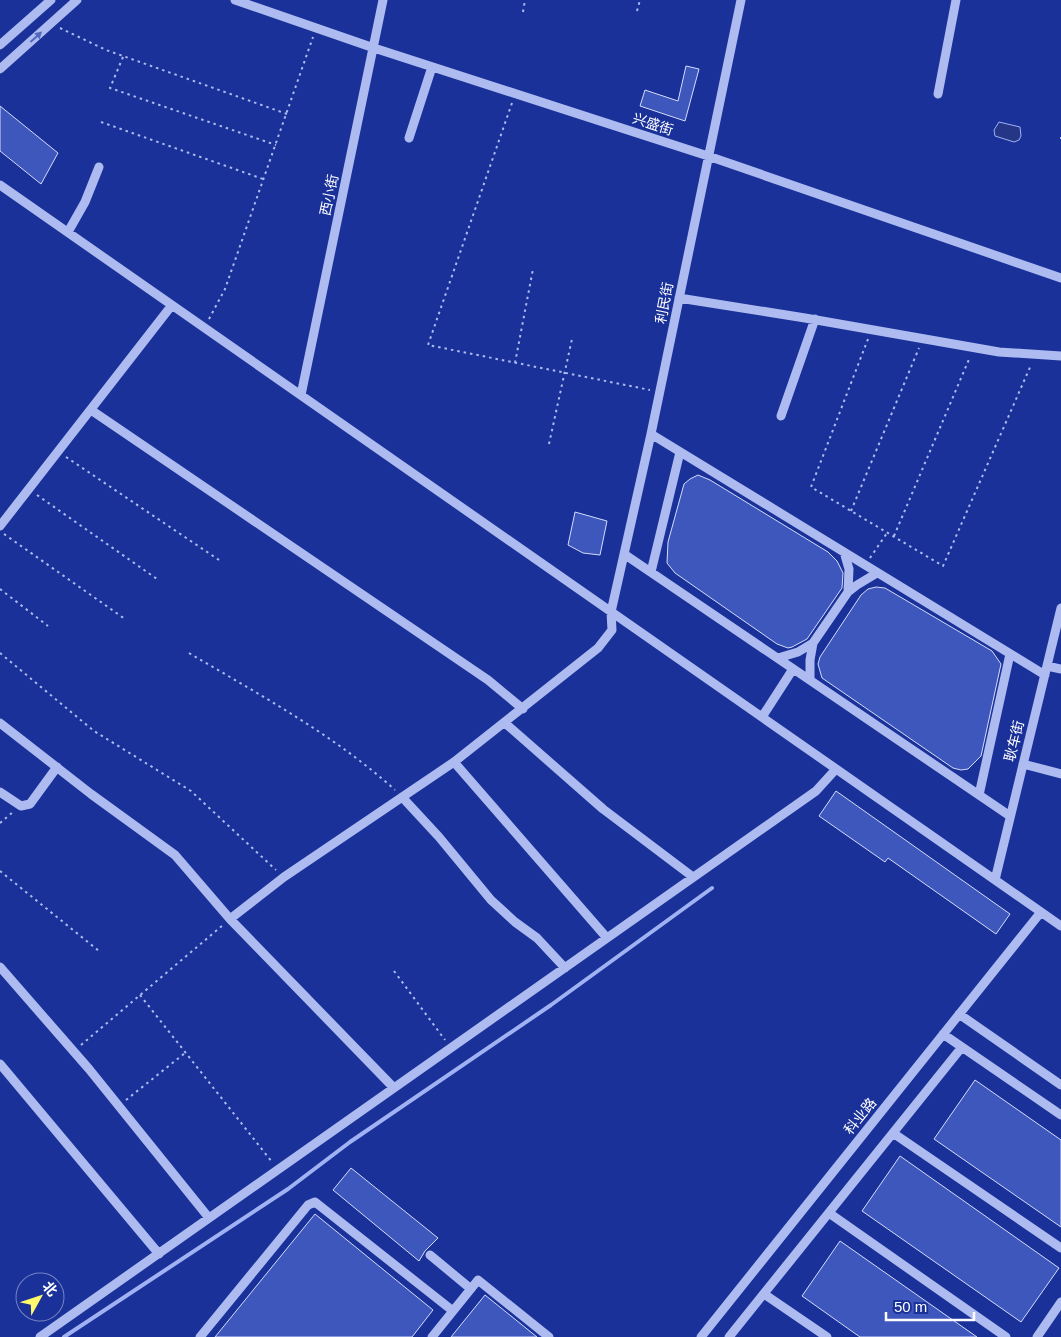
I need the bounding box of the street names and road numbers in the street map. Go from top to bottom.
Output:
street label: 兴盛街 [631,110,675,138]
street label: 西小街 [317,173,341,217]
street label: 利民街 [652,281,676,325]
street label: 耿车街 [1001,719,1027,763]
street label: 科业路 [841,1095,879,1137]

